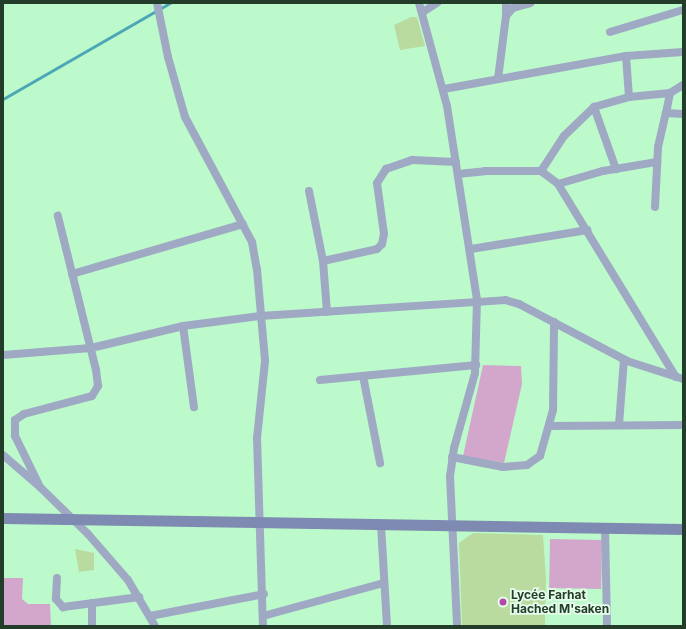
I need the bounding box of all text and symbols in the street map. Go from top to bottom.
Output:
place label: Lycée Farhat Hached M'saken [511,588,609,616]
marker: Lycée Farhat Hached M'saken [498,597,508,607]

